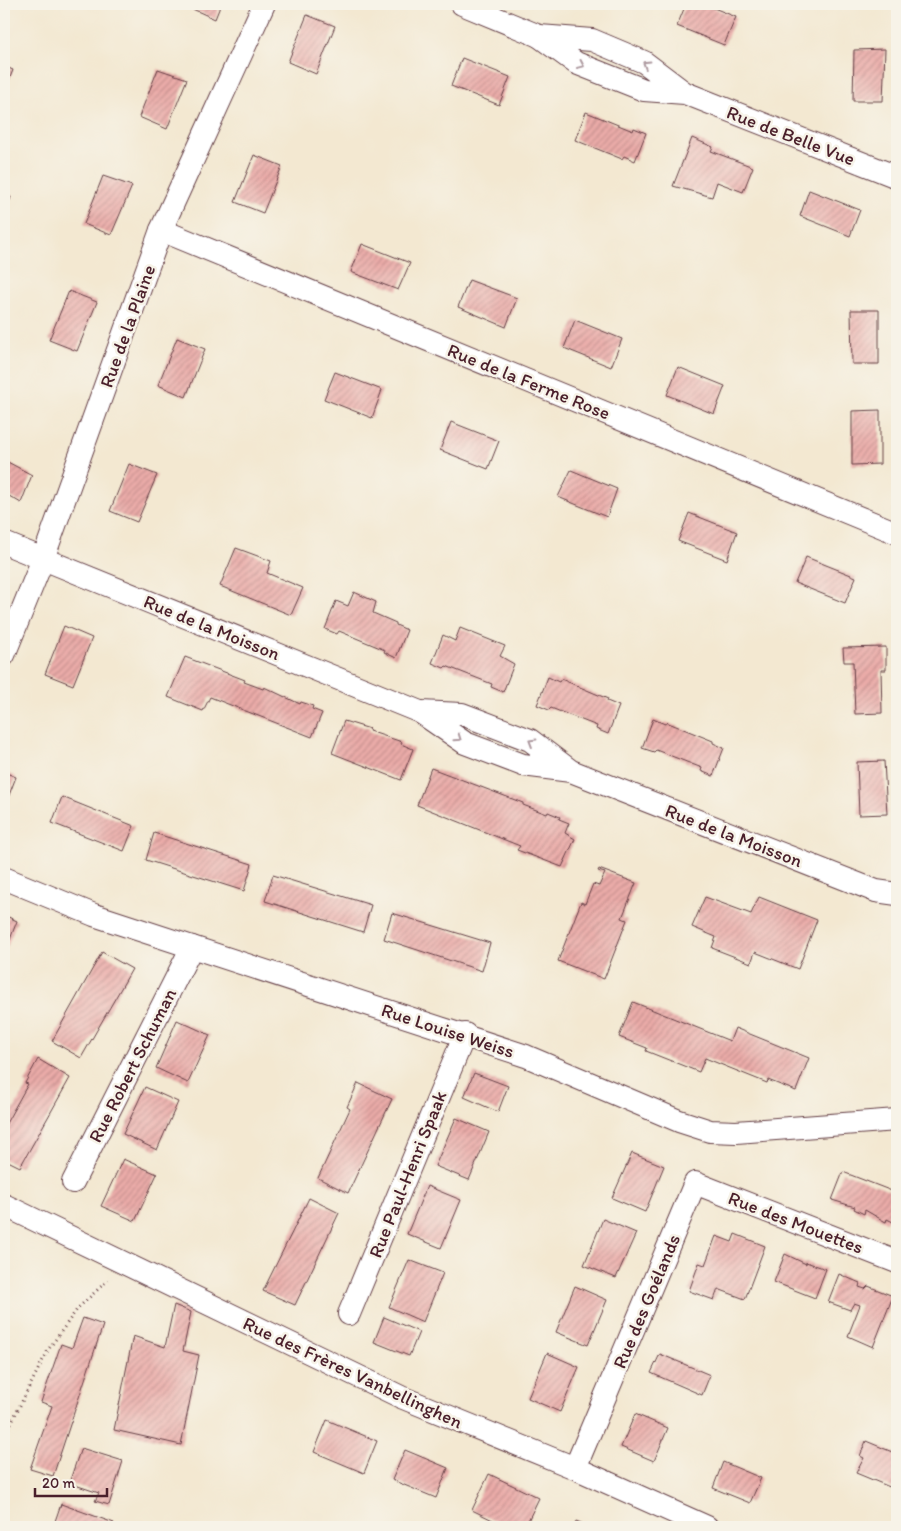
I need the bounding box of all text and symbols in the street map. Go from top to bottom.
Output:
one-way arrow [576,58,585,69]
one-way arrow [642,61,651,71]
street label: Rue de Belle Vue [723,100,858,170]
street label: Rue de la Plaine [95,262,160,391]
street label: Rue de la Ferme Rose [444,338,614,425]
street label: Rue de la Moisson [140,590,283,665]
one-way arrow [452,732,461,741]
one-way arrow [528,739,537,749]
street label: Rue de la Moisson [662,799,806,872]
street label: Rue Robert Schuman [84,984,181,1146]
street label: Rue Louise Weiss [379,998,517,1063]
street label: Rue Paul-Henri Spaak [363,1087,452,1261]
street label: Rue des Mouettes [725,1186,867,1259]
street label: Rue des Goélands [608,1231,685,1372]
street label: Rue des Frères Vanbellinghen [239,1311,466,1434]
scale bar [35,1466,108,1498]
text: 20 m [42,1474,76,1492]

